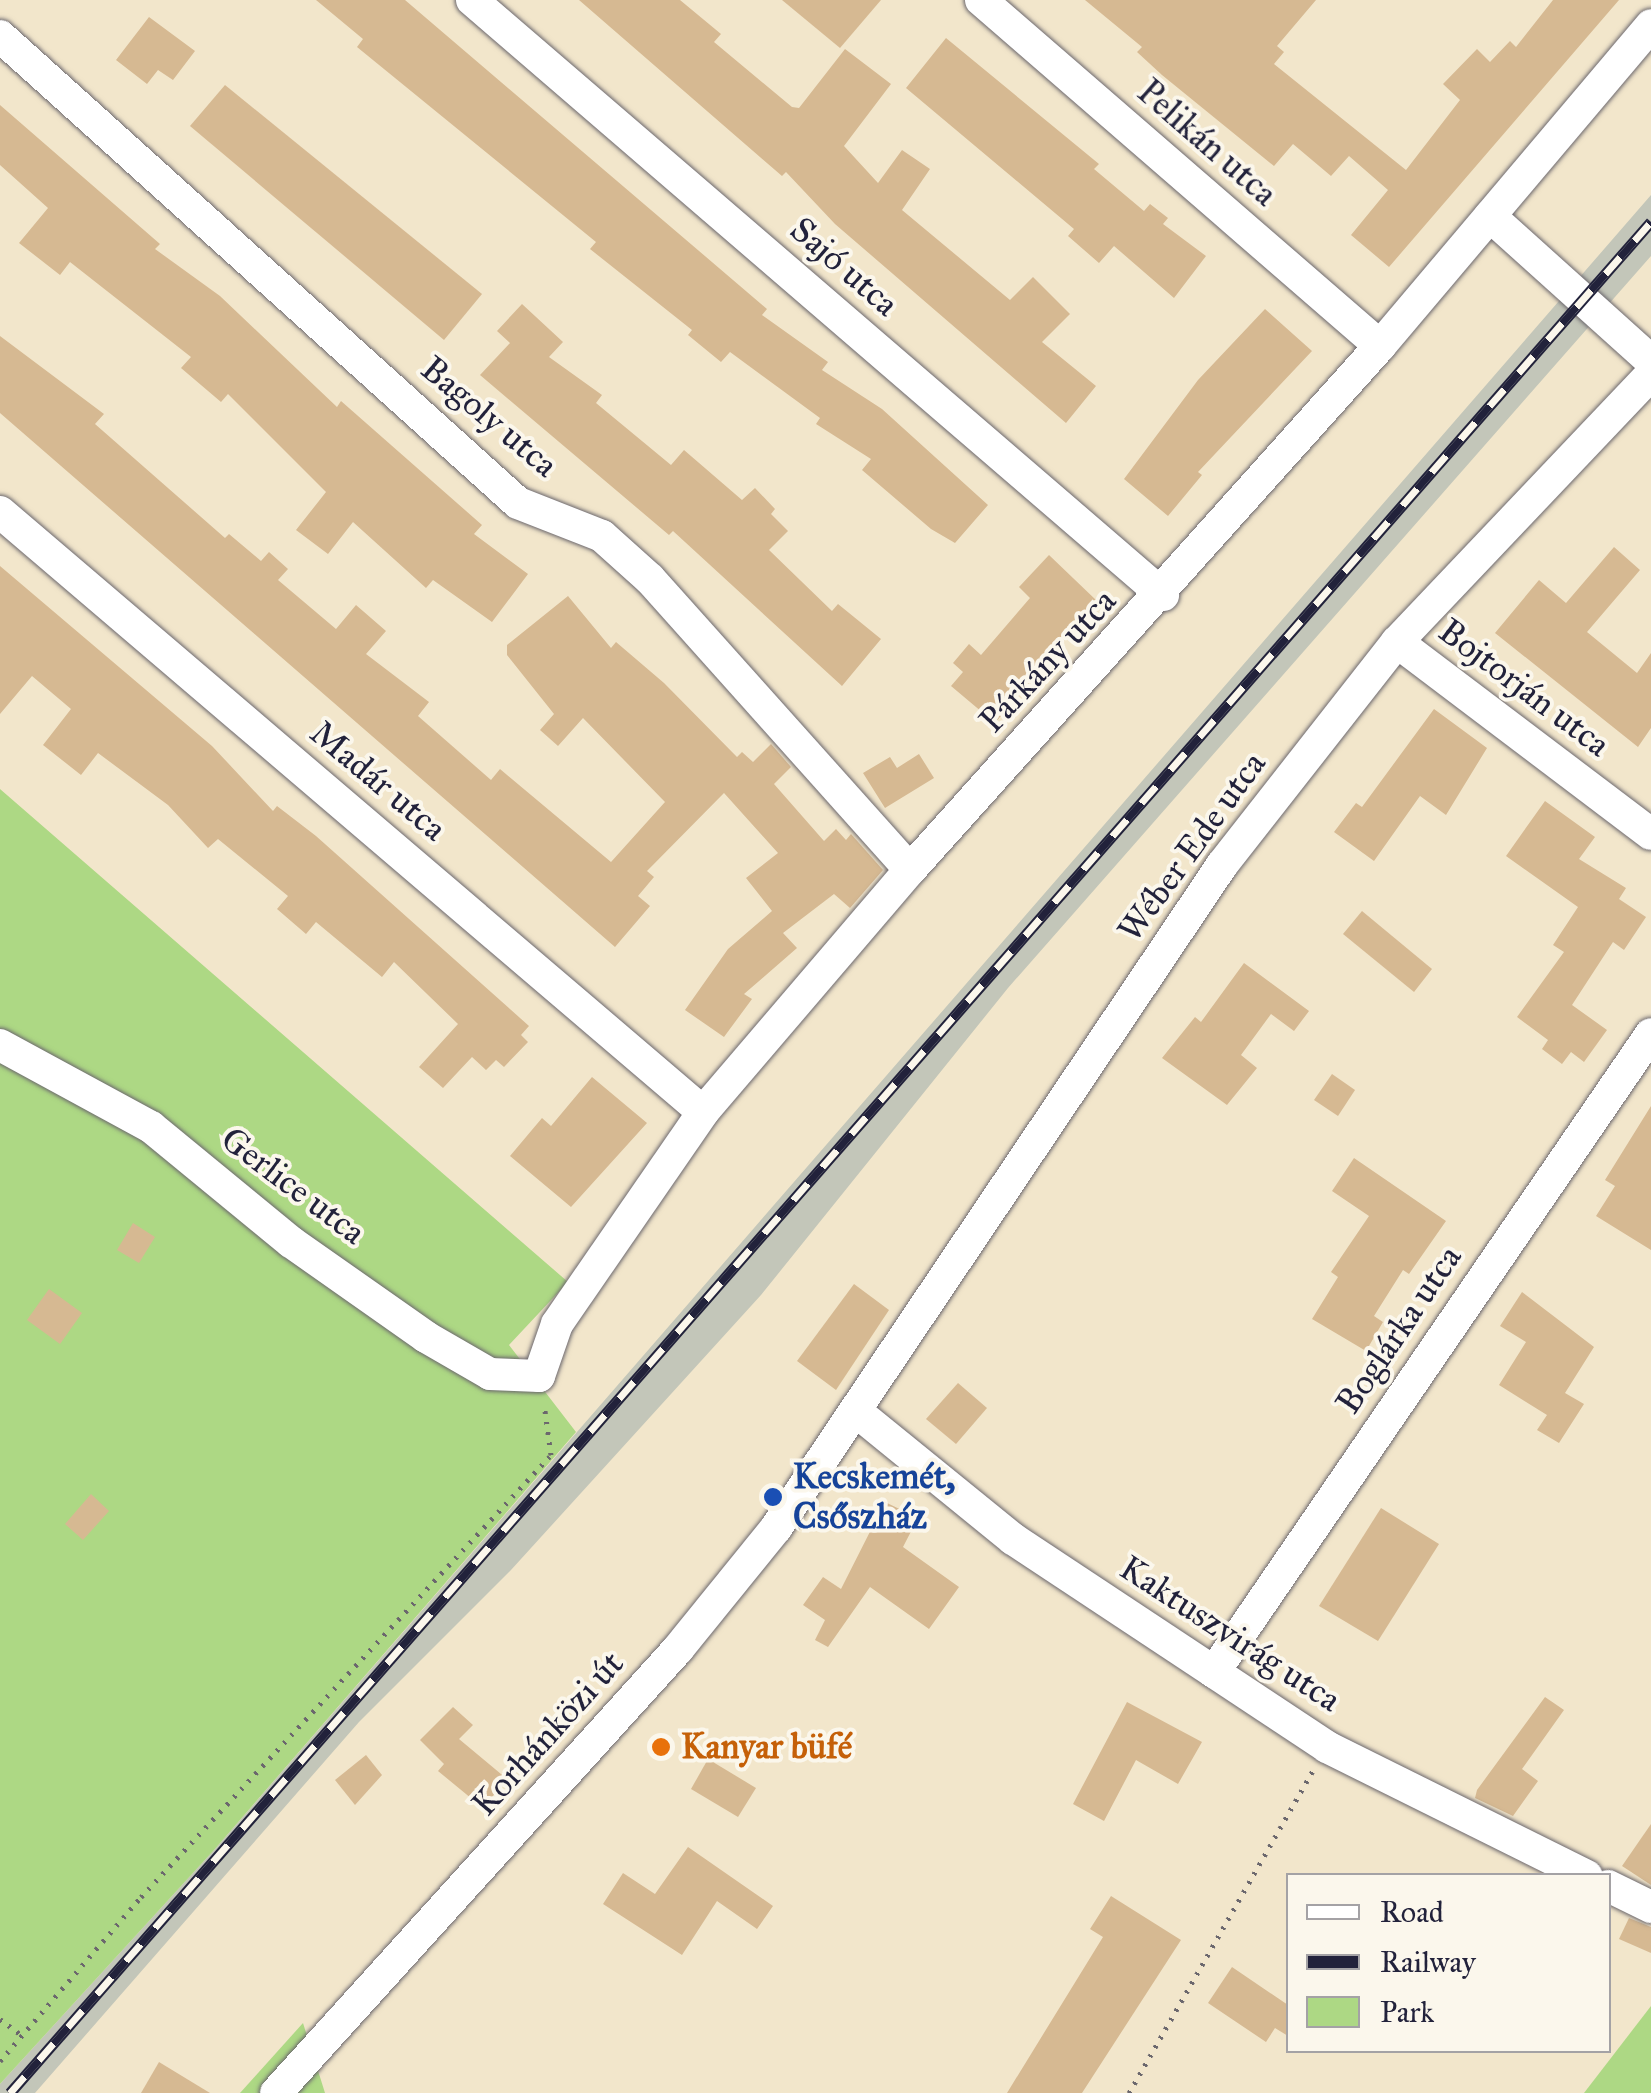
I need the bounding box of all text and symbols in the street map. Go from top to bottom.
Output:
street label: Pelikán utca [1129,71,1285,215]
street label: Sajó utca [781,209,907,325]
street label: Bagoly utca [412,348,566,486]
street label: Párkány utca [971,581,1125,741]
street label: Bojtorján utca [1430,610,1618,766]
street label: Madár utca [302,712,454,850]
street label: Wéber Ede utca [1109,744,1275,950]
street label: Gerlice utca [213,1118,373,1254]
street label: Boglárka utca [1327,1238,1471,1422]
place label: Kecskemét, Csőszház [793,1456,955,1538]
marker: Kecskemét, Csőszház [762,1486,784,1508]
street label: Kaktuszvirág utca [1112,1547,1348,1721]
street label: Korhánközi út [463,1643,633,1825]
place label: Kanyar büfé [681,1726,852,1768]
marker: Kanyar büfé [650,1736,672,1758]
legend [1286,1873,1611,2053]
text: Road [1380,1894,1444,1930]
text: Railway [1380,1944,1476,1980]
text: Park [1380,1994,1434,2030]

